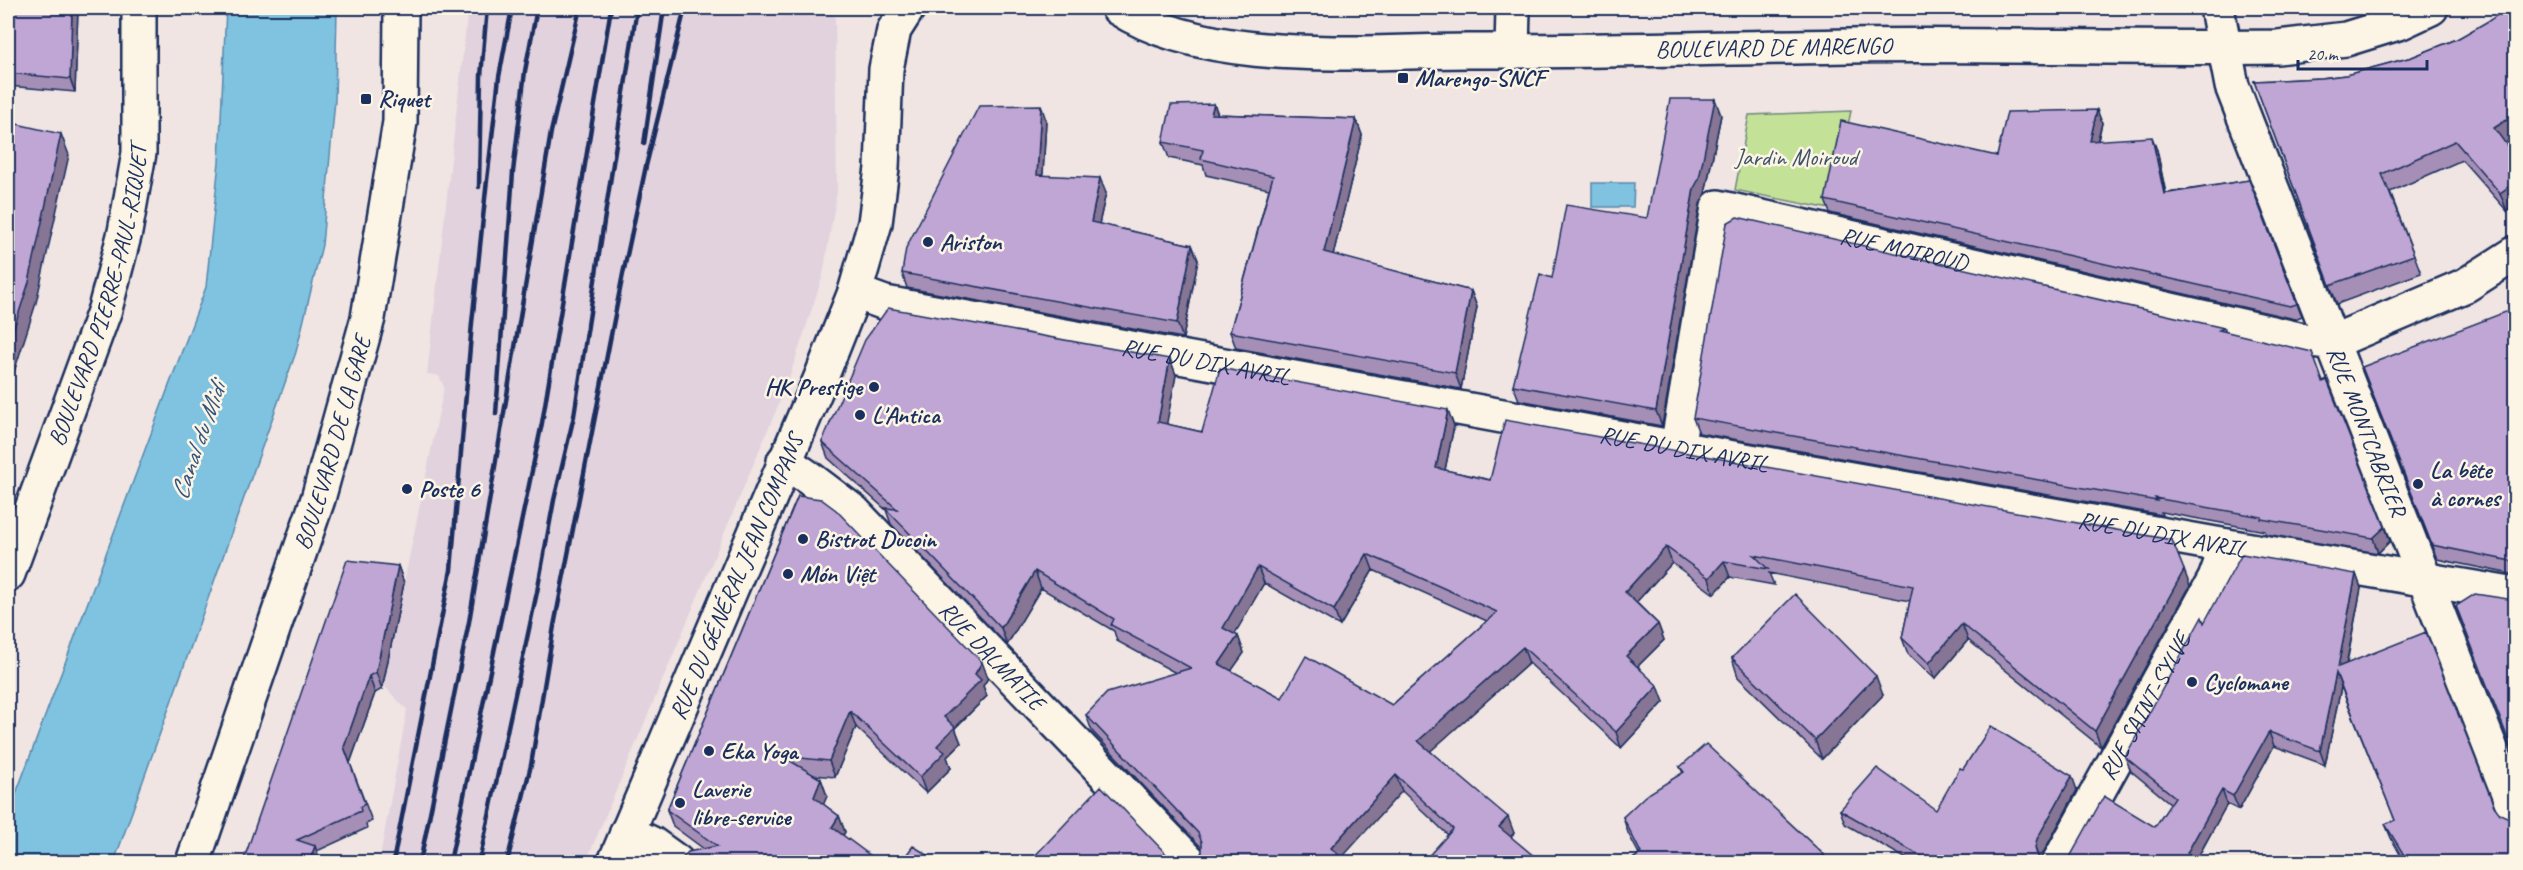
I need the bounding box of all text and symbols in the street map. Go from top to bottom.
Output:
street label: BOULEVARD DE MARENGO [1655,31,1894,64]
scale bar [2298,33,2427,71]
text: 20 m [2307,43,2340,65]
place label: Marengo-SNCF [1415,63,1550,93]
marker: Marengo-SNCF [1396,71,1410,85]
place label: Riquet [378,84,433,114]
marker: Riquet [359,92,373,106]
street label: BOULEVARD PIERRE-PAUL-RIQUET [41,139,154,450]
park label: Jardin Moiroud [1734,142,1861,172]
street label: RUE MOIROUD [1837,220,1973,279]
place label: Ariston [940,227,1003,257]
marker: Ariston [921,235,935,249]
street label: BOULEVARD DE LA GARE [287,330,378,554]
street label: RUE DU DIX AVRIL [1119,332,1293,392]
street label: RUE MONTCABRIER [2320,342,2414,522]
water label: Canal du Midi [163,372,235,504]
place label: HK Prestige [765,372,864,402]
marker: HK Prestige [867,380,881,394]
place label: L'Antica [872,400,942,430]
marker: L'Antica [853,408,867,422]
street label: RUE DU DIX AVRIL [1597,419,1771,479]
street label: RUE DU GÉNÉRAL JEAN COMPANS [662,426,812,724]
place label: La bête à cornes [2430,455,2502,513]
place label: Poste 6 [419,474,481,504]
marker: La bête à cornes [2411,477,2425,491]
marker: Poste 6 [400,482,414,496]
street label: RUE DU DIX AVRIL [2076,505,2249,564]
place label: Bistrot Ducoin [815,524,938,554]
marker: Bistrot Ducoin [796,532,810,546]
place label: Món Việt [800,559,878,589]
marker: Món Việt [781,567,795,581]
street label: RUE DALMATIE [933,595,1053,719]
street label: RUE SAINT-SYLVE [2092,624,2199,785]
place label: Cyclomane [2204,667,2290,697]
marker: Cyclomane [2185,675,2199,689]
place label: Eka Yoga [721,736,799,766]
marker: Eka Yoga [702,744,716,758]
place label: Laverie libre-service [692,774,793,832]
marker: Laverie libre-service [673,796,687,810]

